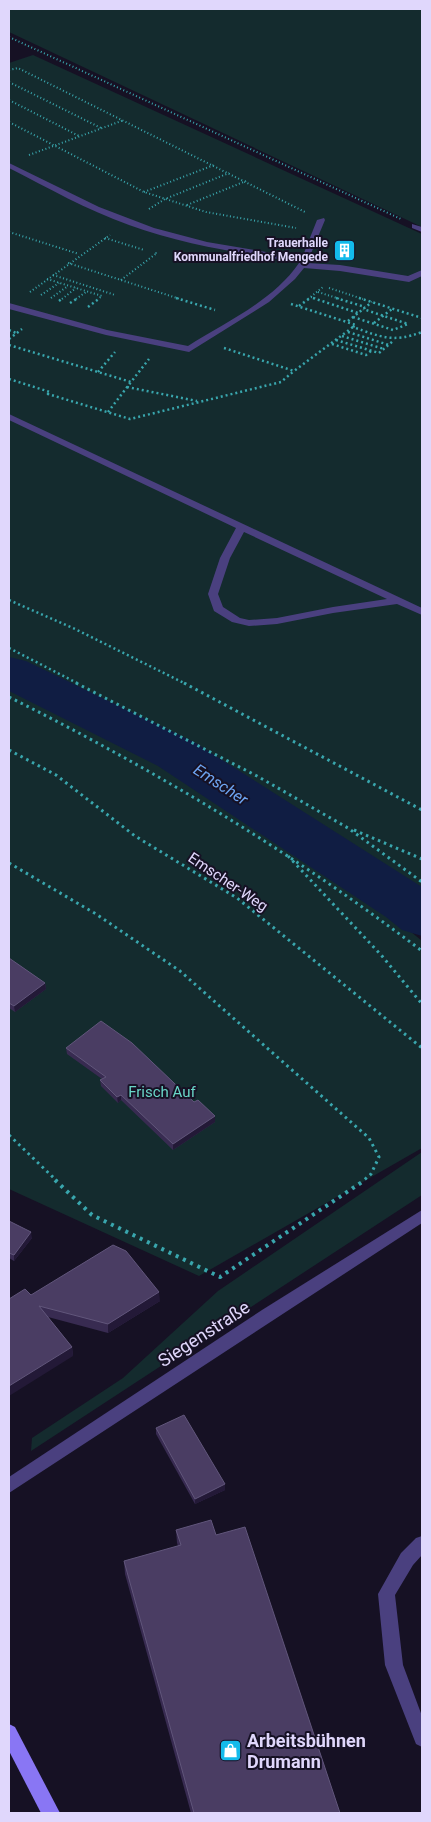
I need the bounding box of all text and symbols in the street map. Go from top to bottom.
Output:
place label: Trauerhalle Kommunalfriedhof Mengede [174,236,329,264]
building icon: Trauerhalle Kommunalfriedhof Mengede [332,238,356,262]
water label: Emscher [190,760,252,809]
street label: Emscher-Weg [185,849,271,915]
park label: Frisch Auf [128,1083,197,1101]
street label: Siegenstraße [154,1296,254,1371]
place label: Arbeitsbühnen Drumann [247,1730,366,1772]
shop icon: Arbeitsbühnen Drumann [219,1739,243,1763]

